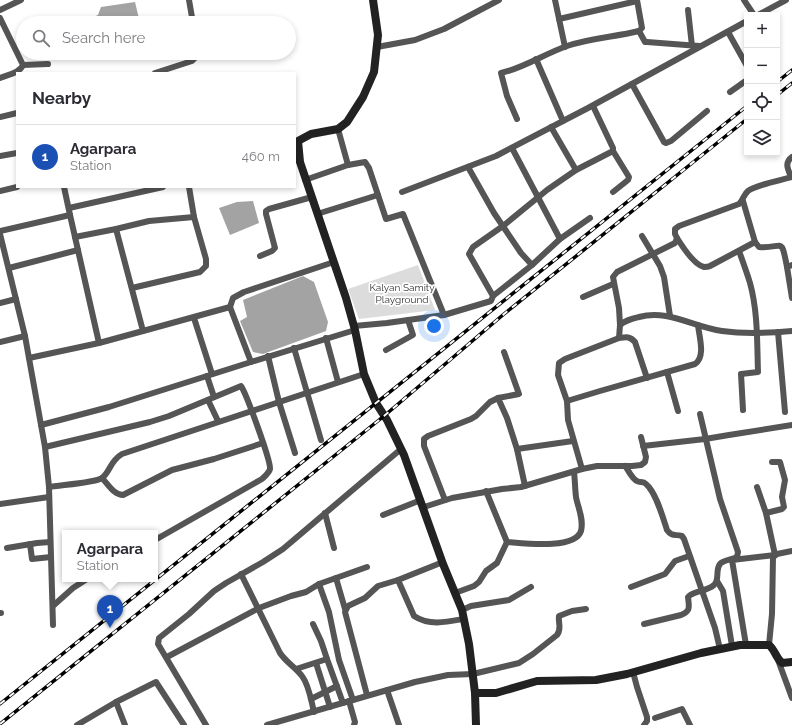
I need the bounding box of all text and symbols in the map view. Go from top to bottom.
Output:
map controls [744,12,780,156]
button: + [744,12,780,48]
search box [16,16,296,60]
icon: search [30,27,52,49]
text: Search here [62,29,145,47]
button: − [744,48,780,84]
button: locate [744,84,780,120]
text: Nearby [32,88,91,108]
button: layers [744,120,780,156]
text: Agarpara [70,140,136,158]
text: 1 [42,149,48,164]
text: 460 m [242,149,280,164]
text: Station [70,158,112,173]
park label: Kalyan Samity Playground [369,282,435,305]
your location [424,316,444,336]
popup [62,530,158,582]
text: Agarpara [77,540,143,558]
text: Station [77,558,119,573]
pin: 1 [97,595,123,628]

